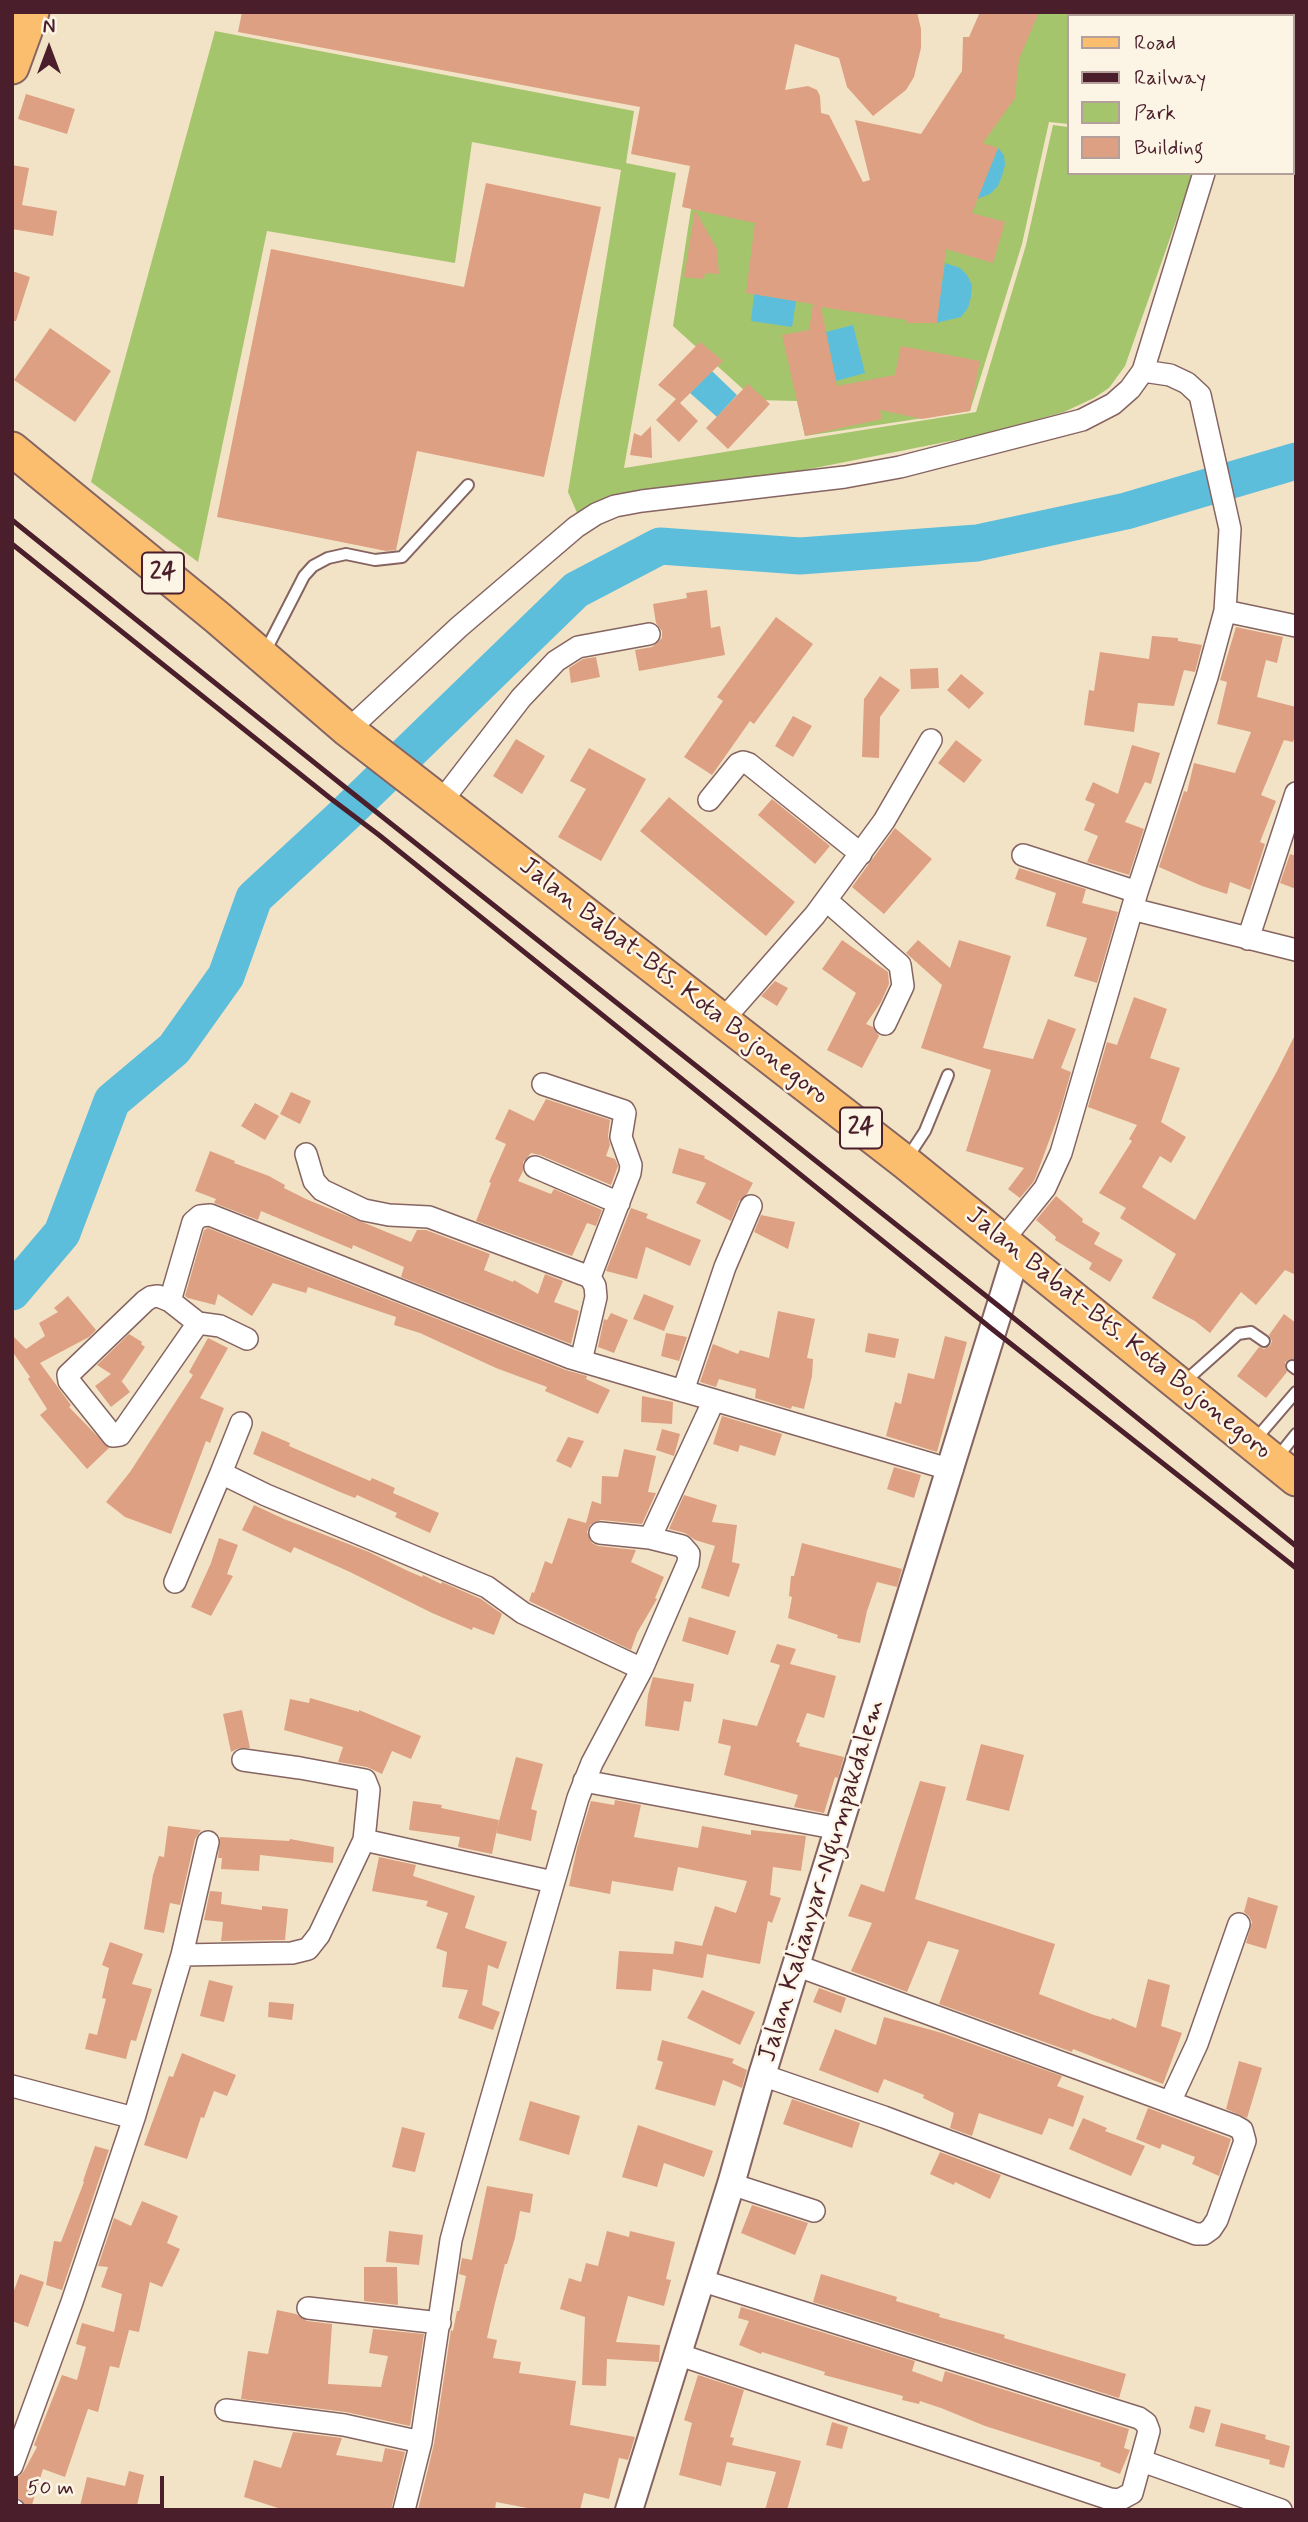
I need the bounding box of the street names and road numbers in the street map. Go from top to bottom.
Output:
road number: 24 [142,552,184,594]
street label: Jalan Babat-Bts. Kota Bojonegoro [512,851,834,1113]
road number: 24 [840,1108,882,1148]
street label: Jalan Babat-Bts. Kota Bojonegoro [959,1201,1277,1467]
street label: Jalan Kalianyar-Ngumpakdalem [753,1696,893,2066]

